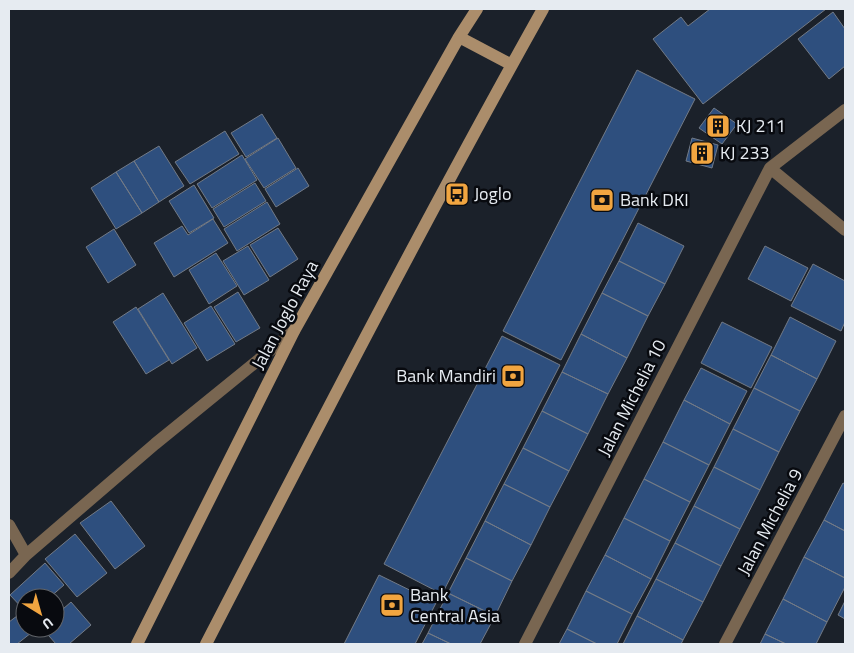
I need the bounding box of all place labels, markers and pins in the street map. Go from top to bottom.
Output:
place label: KJ 211 [736,112,786,139]
building icon: KJ 211 [705,113,731,139]
place label: KJ 233 [720,139,770,166]
building icon: KJ 233 [689,140,715,166]
place label: Joglo [474,180,512,207]
bus stop icon: Joglo [444,181,470,207]
place label: Bank DKI [620,186,689,213]
bank icon: Bank DKI [589,187,615,213]
place label: Bank Mandiri [396,362,496,389]
bank icon: Bank Mandiri [500,363,526,389]
place label: Bank Central Asia [410,581,500,629]
bank icon: Bank Central Asia [379,592,405,618]

